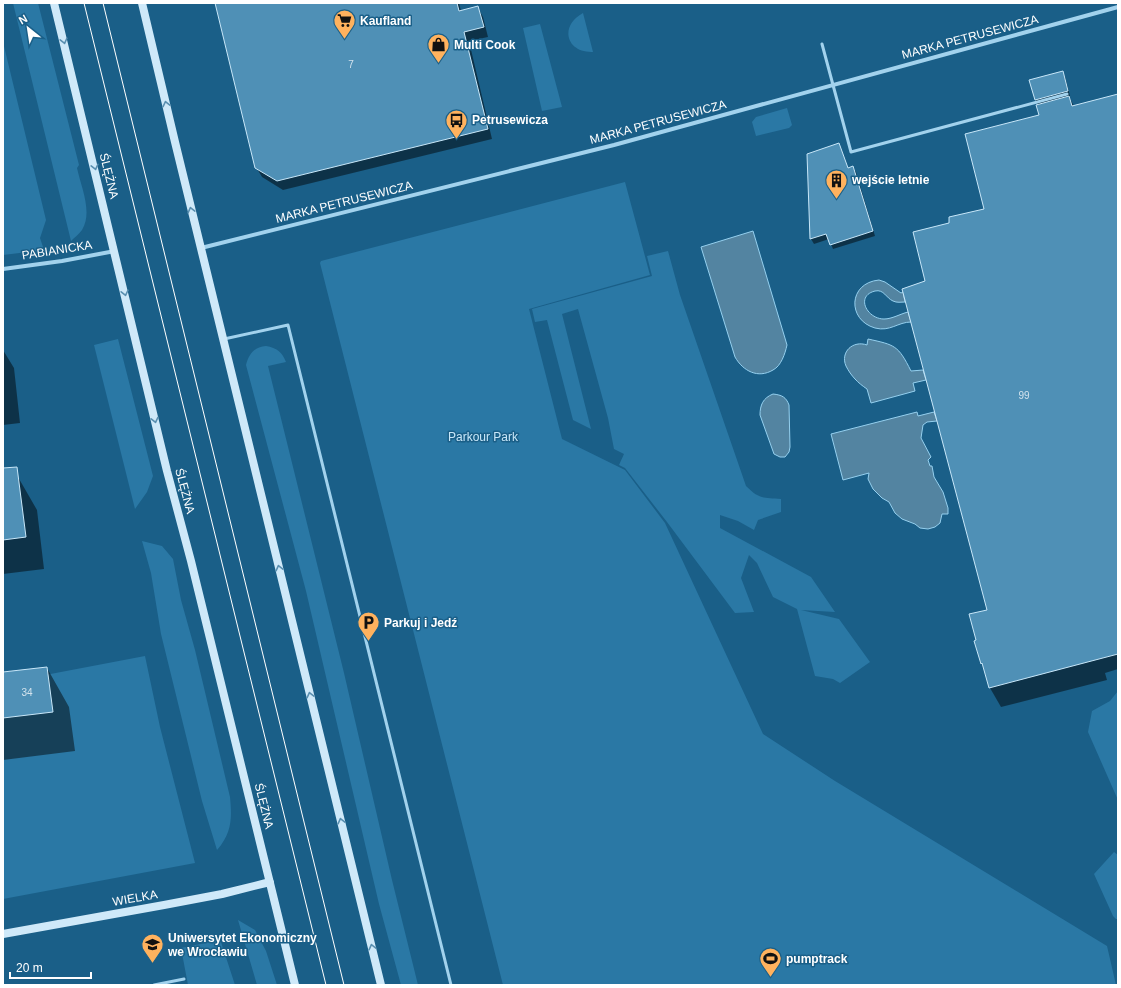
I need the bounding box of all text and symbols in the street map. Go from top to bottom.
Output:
north arrow [8,8,48,48]
supermarket icon: Kaufland [332,8,358,41]
text: N [17,12,29,27]
street label: MARKA PETRUSEWICZA [900,12,1040,62]
place label: Kaufland [360,14,411,28]
shop icon: Multi Cook [425,32,451,65]
one-way arrow [59,38,67,44]
place label: Multi Cook [454,38,516,52]
house number: 7 [348,59,354,70]
street label: MARKA PETRUSEWICZA [588,97,728,147]
one-way arrow [162,101,170,107]
bus stop icon: Petrusewicza [443,107,469,140]
place label: Petrusewicza [472,113,548,127]
street label: ŚLĘŻNA [97,151,122,200]
one-way arrow [90,164,98,170]
building icon: wejście letnie [823,167,849,200]
place label: wejście letnie [851,173,930,187]
street label: MARKA PETRUSEWICZA [274,178,414,226]
one-way arrow [188,206,196,213]
street label: PABIANICKA [21,238,93,262]
one-way arrow [120,290,129,297]
house number: 99 [1018,390,1030,401]
one-way arrow [151,417,159,423]
park label: Parkour Park [448,430,519,444]
street label: ŚLĘŻNA [172,466,199,515]
one-way arrow [275,565,284,572]
parking icon: Parkuj i Jedź [355,610,381,643]
place label: Parkuj i Jedź [384,616,457,630]
house number: 34 [21,687,33,698]
one-way arrow [306,691,315,698]
street label: ŚLĘŻNA [252,781,277,830]
one-way arrow [337,818,346,825]
street label: WIELKA [111,887,159,909]
place label: Uniwersytet Ekonomiczny we Wrocławiu [167,931,317,959]
school or university icon: Uniwersytet Ekonomiczny we Wrocławiu [139,932,165,965]
one-way arrow [368,944,377,951]
sports icon: pumptrack [758,946,784,979]
place label: pumptrack [786,952,848,966]
scale bar [10,954,91,980]
text: 20 m [16,961,43,975]

